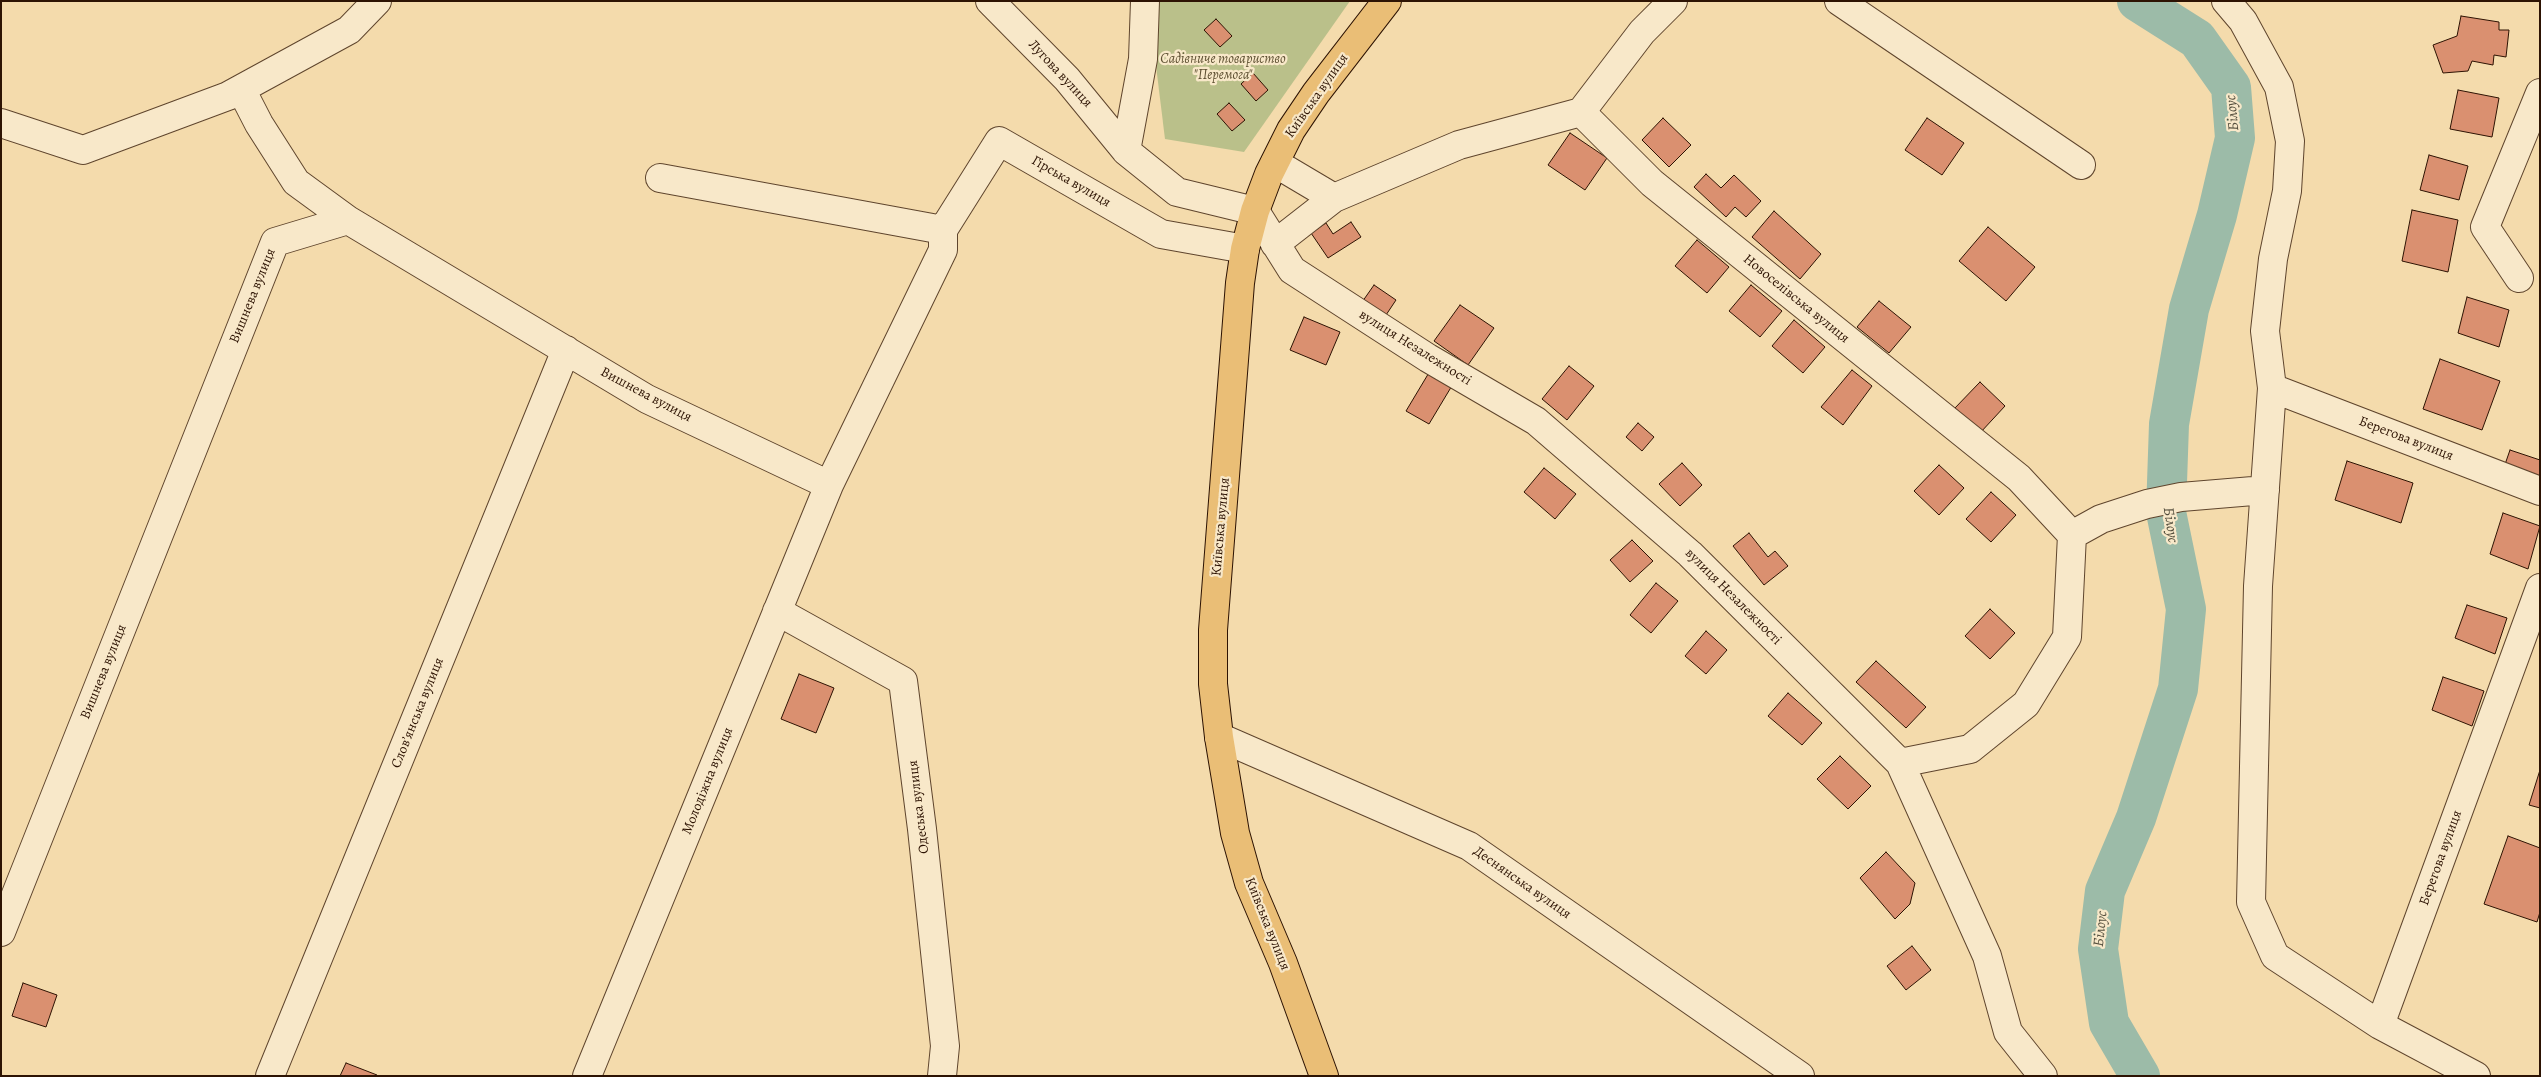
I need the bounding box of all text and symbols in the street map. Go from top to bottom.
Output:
street label: Лугова вулиця [1024,37,1096,111]
street label: Київська вулиця [1282,51,1352,141]
park label: Садівниче товариство "Перемога" [1160,52,1286,84]
water label: Білоус [2222,94,2244,132]
street label: Гірська вулиця [1028,153,1114,211]
street label: Вишнева вулиця [226,246,280,346]
street label: Новоселівська вулиця [1739,251,1853,347]
street label: вулиця Незалежності [1356,307,1474,389]
street label: Вишнева вулиця [597,364,695,426]
street label: Берегова вулиця [2356,413,2456,465]
street label: Київська вулиця [1208,477,1234,577]
water label: Білоус [2159,506,2181,544]
street label: вулиця Незалежності [1681,545,1785,649]
street label: Вишнева вулиця [77,622,131,722]
street label: Словʼянська вулиця [388,655,448,771]
street label: Молодіжна вулиця [679,725,737,837]
street label: Одеська вулиця [905,759,933,855]
street label: Берегова вулиця [2416,808,2466,908]
street label: Деснянська вулиця [1470,843,1574,923]
street label: Київська вулиця [1241,875,1293,973]
water label: Білоус [2090,910,2112,948]

